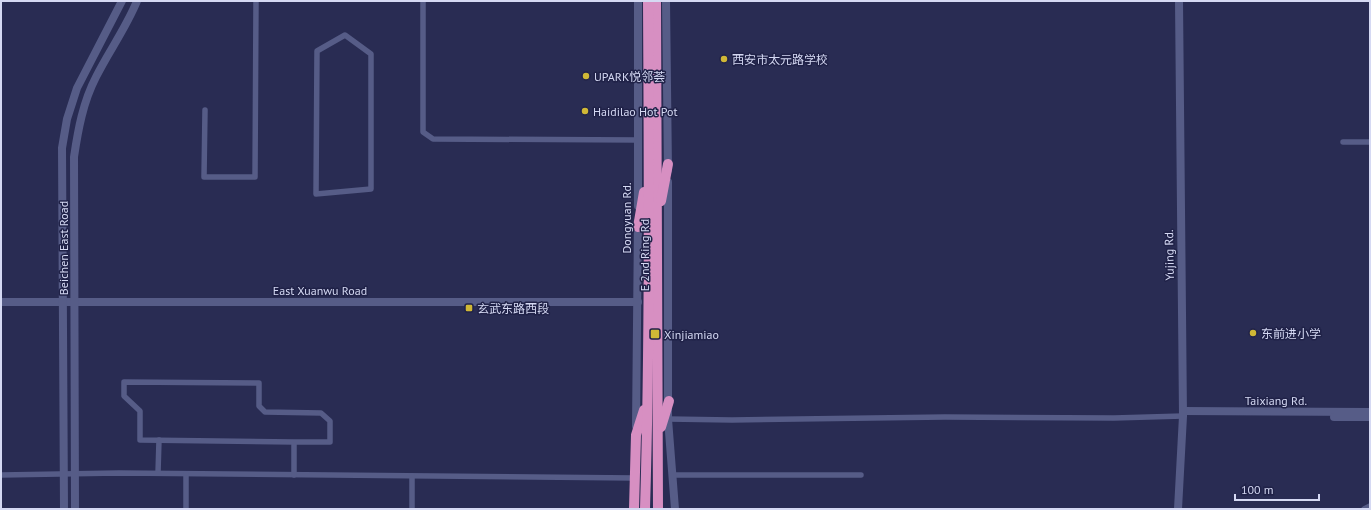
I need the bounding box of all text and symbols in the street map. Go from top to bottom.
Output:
place label: 西安市太元路学校 [732,52,828,67]
marker: 西安市太元路学校 [719,54,729,64]
place label: UPARK悦邻荟 [594,69,665,84]
marker: UPARK悦邻荟 [581,71,591,81]
place label: Haidilao Hot Pot [593,104,678,119]
marker: Haidilao Hot Pot [580,106,590,116]
street label: Dongyuan Rd. [619,182,634,254]
street label: Beichen East Road [56,201,71,295]
street label: E 2nd Ring Rd [637,219,652,291]
street label: Yujing Rd. [1161,229,1177,281]
street label: East Xuanwu Road [273,283,367,298]
place label: 玄武东路西段 [477,301,549,316]
marker: 玄武东路西段 [464,303,474,313]
place label: 东前进小学 [1261,326,1321,341]
place label: Xinjiamiao [664,327,719,342]
marker: Xinjiamiao [649,328,661,340]
marker: 东前进小学 [1248,328,1258,338]
street label: Taixiang Rd. [1245,393,1307,408]
scale bar [1235,476,1319,502]
text: 100 m [1241,482,1274,497]

